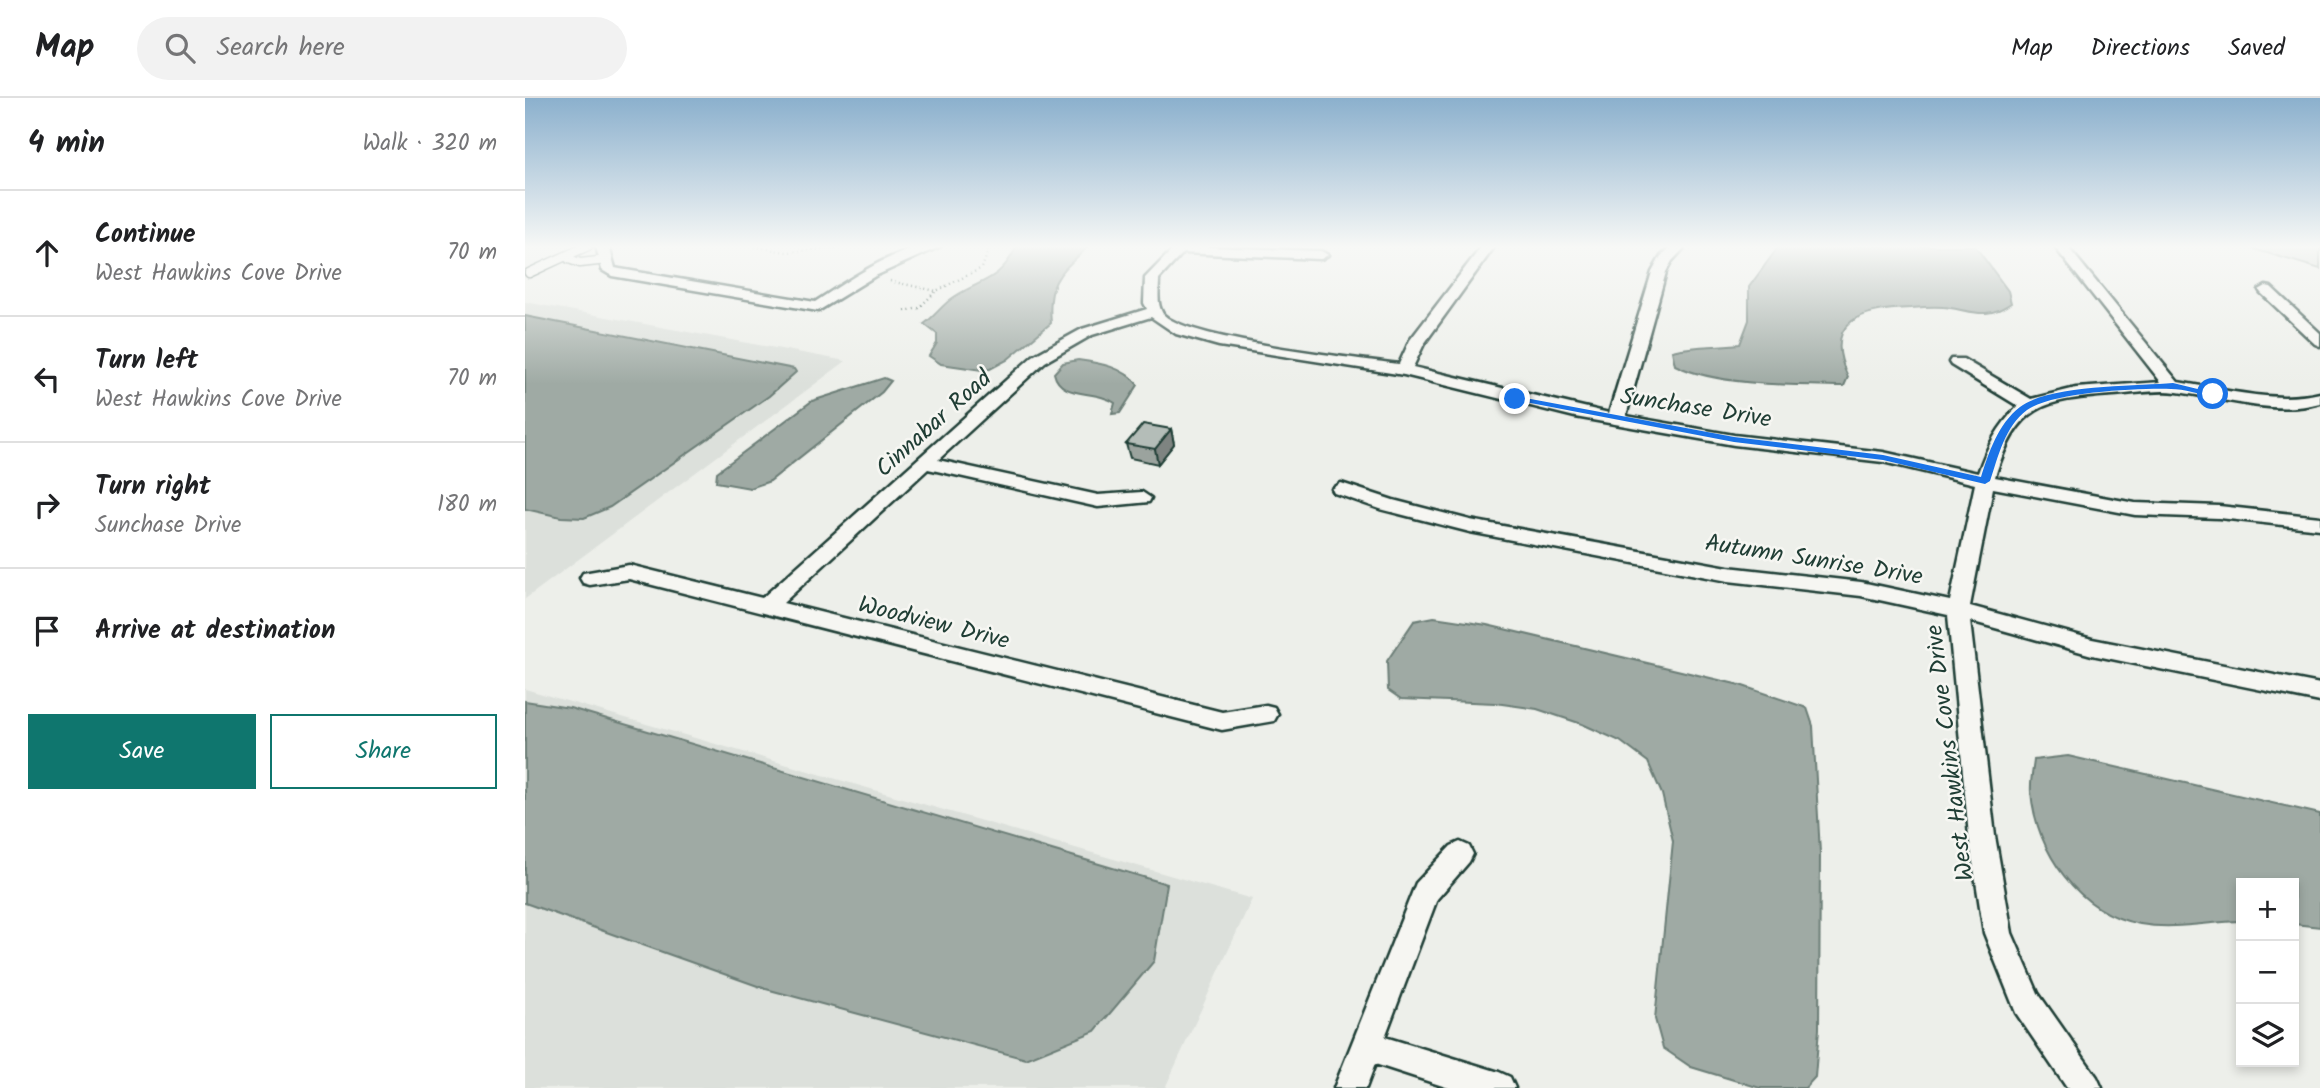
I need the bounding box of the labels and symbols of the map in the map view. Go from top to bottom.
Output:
street label: Cinnabar Road [867,360,1002,488]
street label: Sunchase Drive [1617,377,1774,440]
route start [2197,378,2228,409]
route end [1499,383,1530,414]
street label: Autumn Sunrise Drive [1702,524,1926,597]
street label: Woodview Drive [854,586,1014,661]
street label: West Hawkins Cove Drive [1915,622,1986,883]

